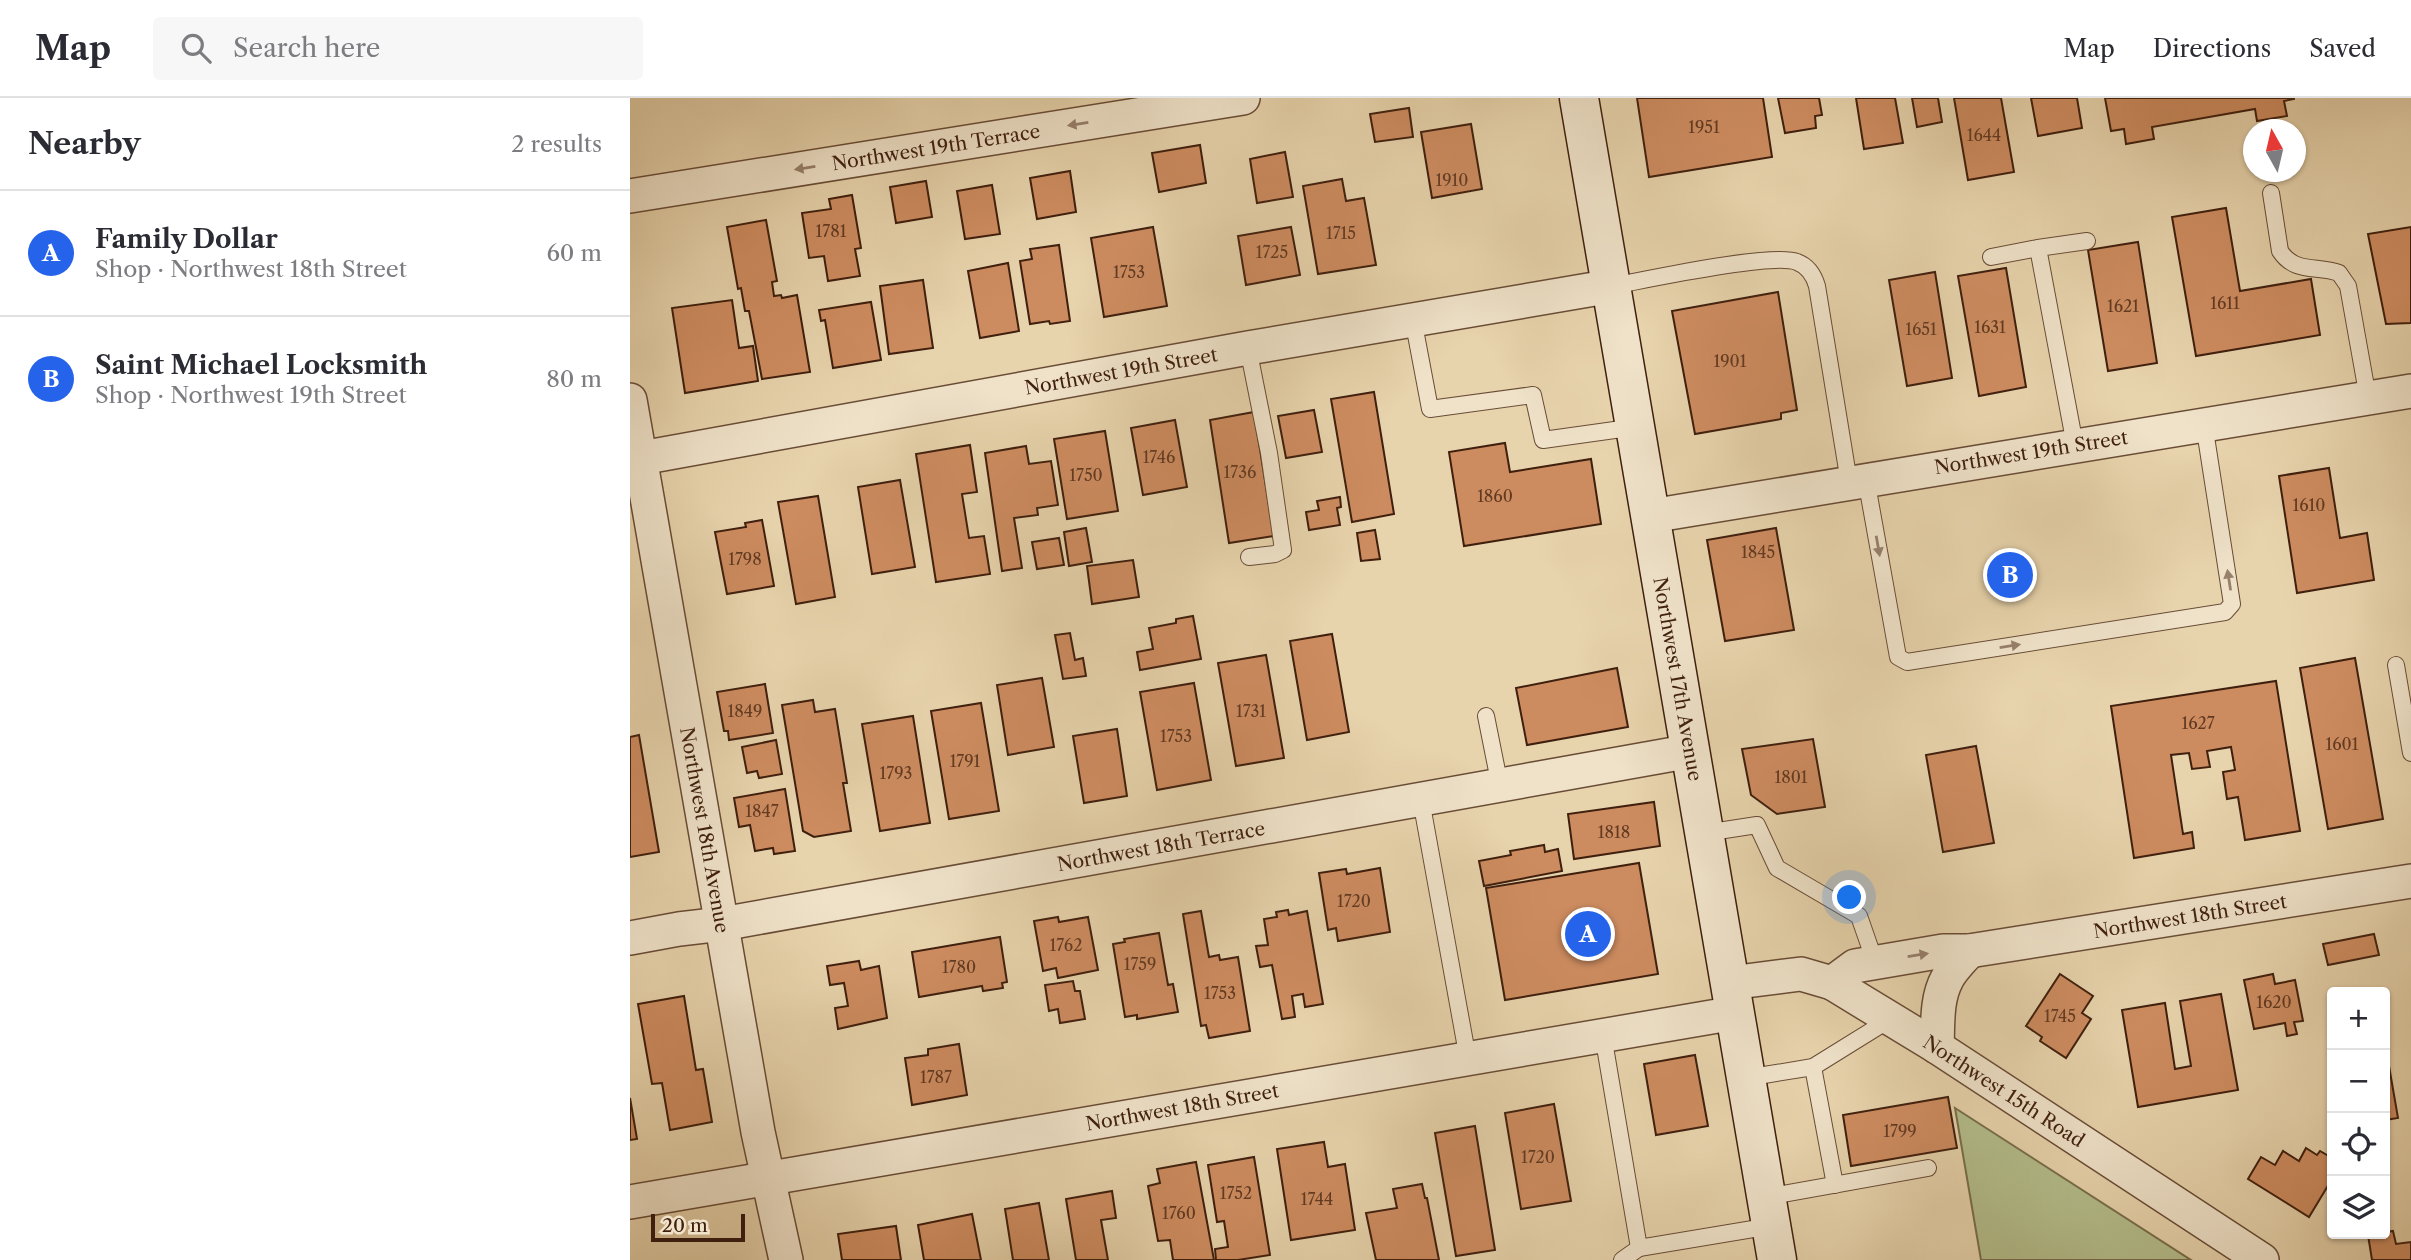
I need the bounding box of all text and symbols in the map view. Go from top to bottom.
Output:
search box [153,17,643,80]
text: Map [35,28,111,69]
icon: search [177,29,215,67]
text: Search here [233,32,380,64]
text: Map [2063,34,2115,63]
text: Directions [2153,34,2271,63]
text: Saved [2309,34,2376,63]
house number: 1951 [1688,117,1720,137]
one-way arrow [1067,119,1089,130]
north arrow [2243,119,2306,182]
street label: Northwest 19th Terrace [830,120,1042,175]
text: Nearby [28,125,141,162]
house number: 1644 [1967,125,2001,145]
text: 2 results [511,130,602,158]
one-way arrow [794,163,816,174]
house number: 1910 [1436,170,1468,190]
house number: 1781 [816,221,847,241]
text: Family Dollar [95,223,278,255]
house number: 1715 [1326,223,1356,243]
text: A [42,239,60,267]
text: 60 m [546,239,602,267]
house number: 1725 [1256,242,1288,262]
text: Shop · Northwest 18th Street [95,255,407,283]
house number: 1753 [1113,262,1145,282]
house number: 1611 [2210,293,2240,313]
house number: 1621 [2107,296,2139,316]
house number: 1631 [1974,317,2006,337]
house number: 1651 [1905,319,1937,339]
street label: Northwest 19th Street [1023,343,1220,400]
text: Saint Michael Locksmith [95,349,427,381]
house number: 1901 [1714,351,1747,371]
text: B [42,365,60,393]
text: 80 m [546,365,602,393]
text: Shop · Northwest 19th Street [95,381,407,409]
street label: Northwest 19th Street [1933,426,2130,479]
house number: 1746 [1143,447,1175,467]
house number: 1736 [1224,462,1256,482]
house number: 1750 [1069,465,1103,485]
house number: 1860 [1477,486,1513,506]
house number: 1610 [2293,495,2325,515]
one-way arrow [1873,535,1884,557]
house number: 1845 [1741,542,1775,562]
house number: 1798 [728,549,762,569]
pin: B [1987,549,2033,601]
one-way arrow [2223,569,2234,591]
street label: Northwest 17th Avenue [1648,575,1707,783]
one-way arrow [2000,640,2022,651]
house number: 1849 [728,701,762,721]
house number: 1731 [1236,701,1266,721]
house number: 1627 [2181,713,2215,733]
street label: Northwest 18th Avenue [675,725,734,935]
house number: 1753 [1160,726,1192,746]
house number: 1601 [2326,734,2359,754]
house number: 1791 [950,751,981,771]
house number: 1793 [880,763,912,783]
house number: 1801 [1774,767,1808,787]
house number: 1847 [745,801,779,821]
street label: Northwest 18th Terrace [1055,817,1267,876]
house number: 1818 [1598,822,1630,842]
your location [1832,880,1866,914]
street label: Northwest 18th Street [2092,890,2289,943]
house number: 1720 [1337,891,1371,911]
pin: A [1565,908,1611,960]
house number: 1762 [1050,935,1082,955]
one-way arrow [1907,949,1929,960]
house number: 1759 [1124,954,1156,974]
house number: 1780 [942,957,976,977]
house number: 1753 [1204,983,1236,1003]
map controls [2327,987,2390,1239]
button: + [2327,987,2390,1050]
house number: 1620 [2256,992,2292,1012]
house number: 1745 [2044,1006,2076,1026]
street label: Northwest 15th Road [1919,1031,2089,1152]
button: − [2327,1050,2390,1113]
house number: 1787 [920,1067,952,1087]
street label: Northwest 18th Street [1084,1079,1281,1136]
button: locate [2327,1113,2390,1176]
house number: 1799 [1883,1121,1917,1141]
house number: 1720 [1521,1147,1555,1167]
button: layers [2327,1176,2390,1239]
house number: 1752 [1220,1183,1252,1203]
house number: 1744 [1301,1189,1333,1209]
house number: 1760 [1162,1203,1196,1223]
scale bar [651,1211,746,1243]
text: 20 m [662,1214,708,1237]

